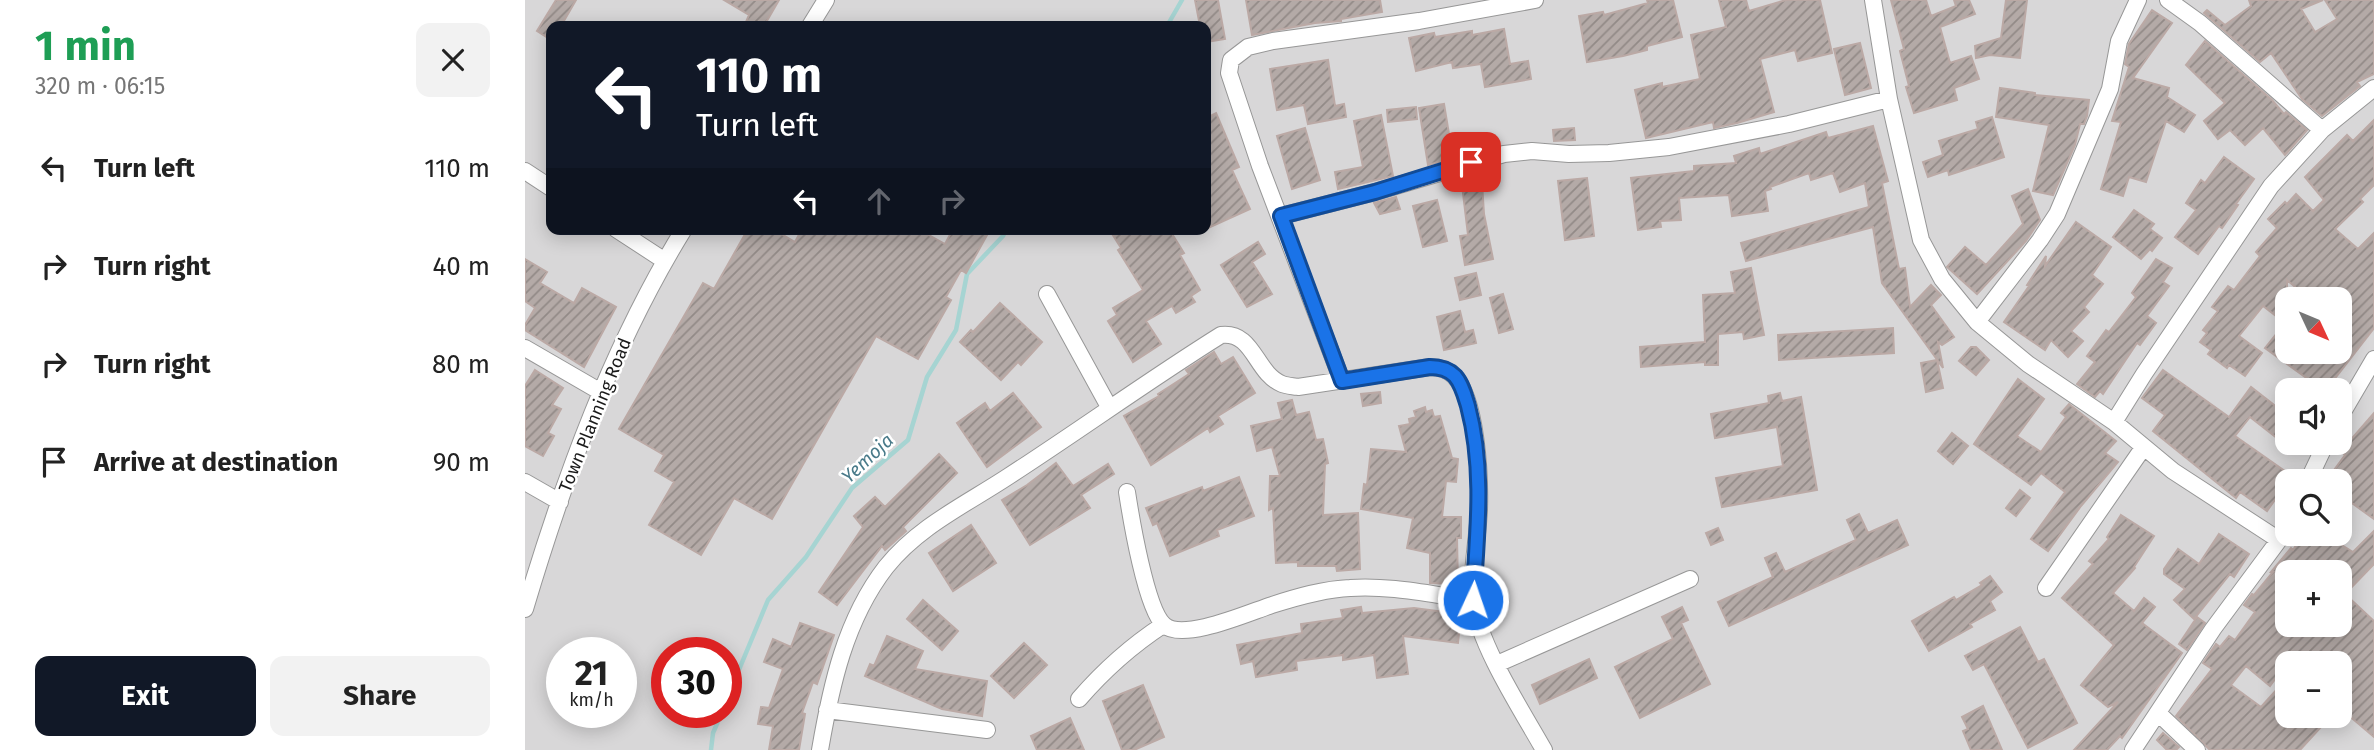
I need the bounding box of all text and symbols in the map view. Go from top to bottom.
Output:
text: 1 min [35,21,136,71]
button: close [416,23,490,97]
text: 110 m [696,46,822,105]
icon: left [581,49,672,140]
text: 320 m · 06:15 [35,72,165,100]
text: Turn left [696,106,818,144]
pin [1441,132,1501,192]
icon: arrive [1452,143,1490,181]
icon: left [35,149,73,187]
text: Turn left [94,153,195,184]
text: 110 m [424,153,490,184]
icon: left [787,182,825,220]
icon: ahead [860,182,898,220]
icon: right [933,182,971,220]
icon: right [35,247,73,285]
text: Turn right [94,251,211,282]
text: 40 m [432,251,490,282]
north arrow [2275,287,2352,364]
map controls [2275,287,2352,728]
street label: Town Planning Road [554,335,636,495]
icon: right [35,345,73,383]
text: Turn right [94,349,211,380]
text: 80 m [432,349,490,380]
button: sound [2275,378,2352,455]
water label: Yemoja [837,429,898,488]
icon: arrive [35,443,73,481]
text: Arrive at destination [94,447,338,478]
text: 90 m [433,447,490,478]
button: search [2275,469,2352,546]
button: + [2275,560,2352,637]
position arrow [1436,563,1510,637]
speed limit sign: 30 [651,637,742,728]
button: − [2275,651,2352,728]
text: 21 [575,652,608,694]
button: Exit [35,656,256,736]
button: Share [270,656,490,736]
text: km/h [569,689,614,711]

